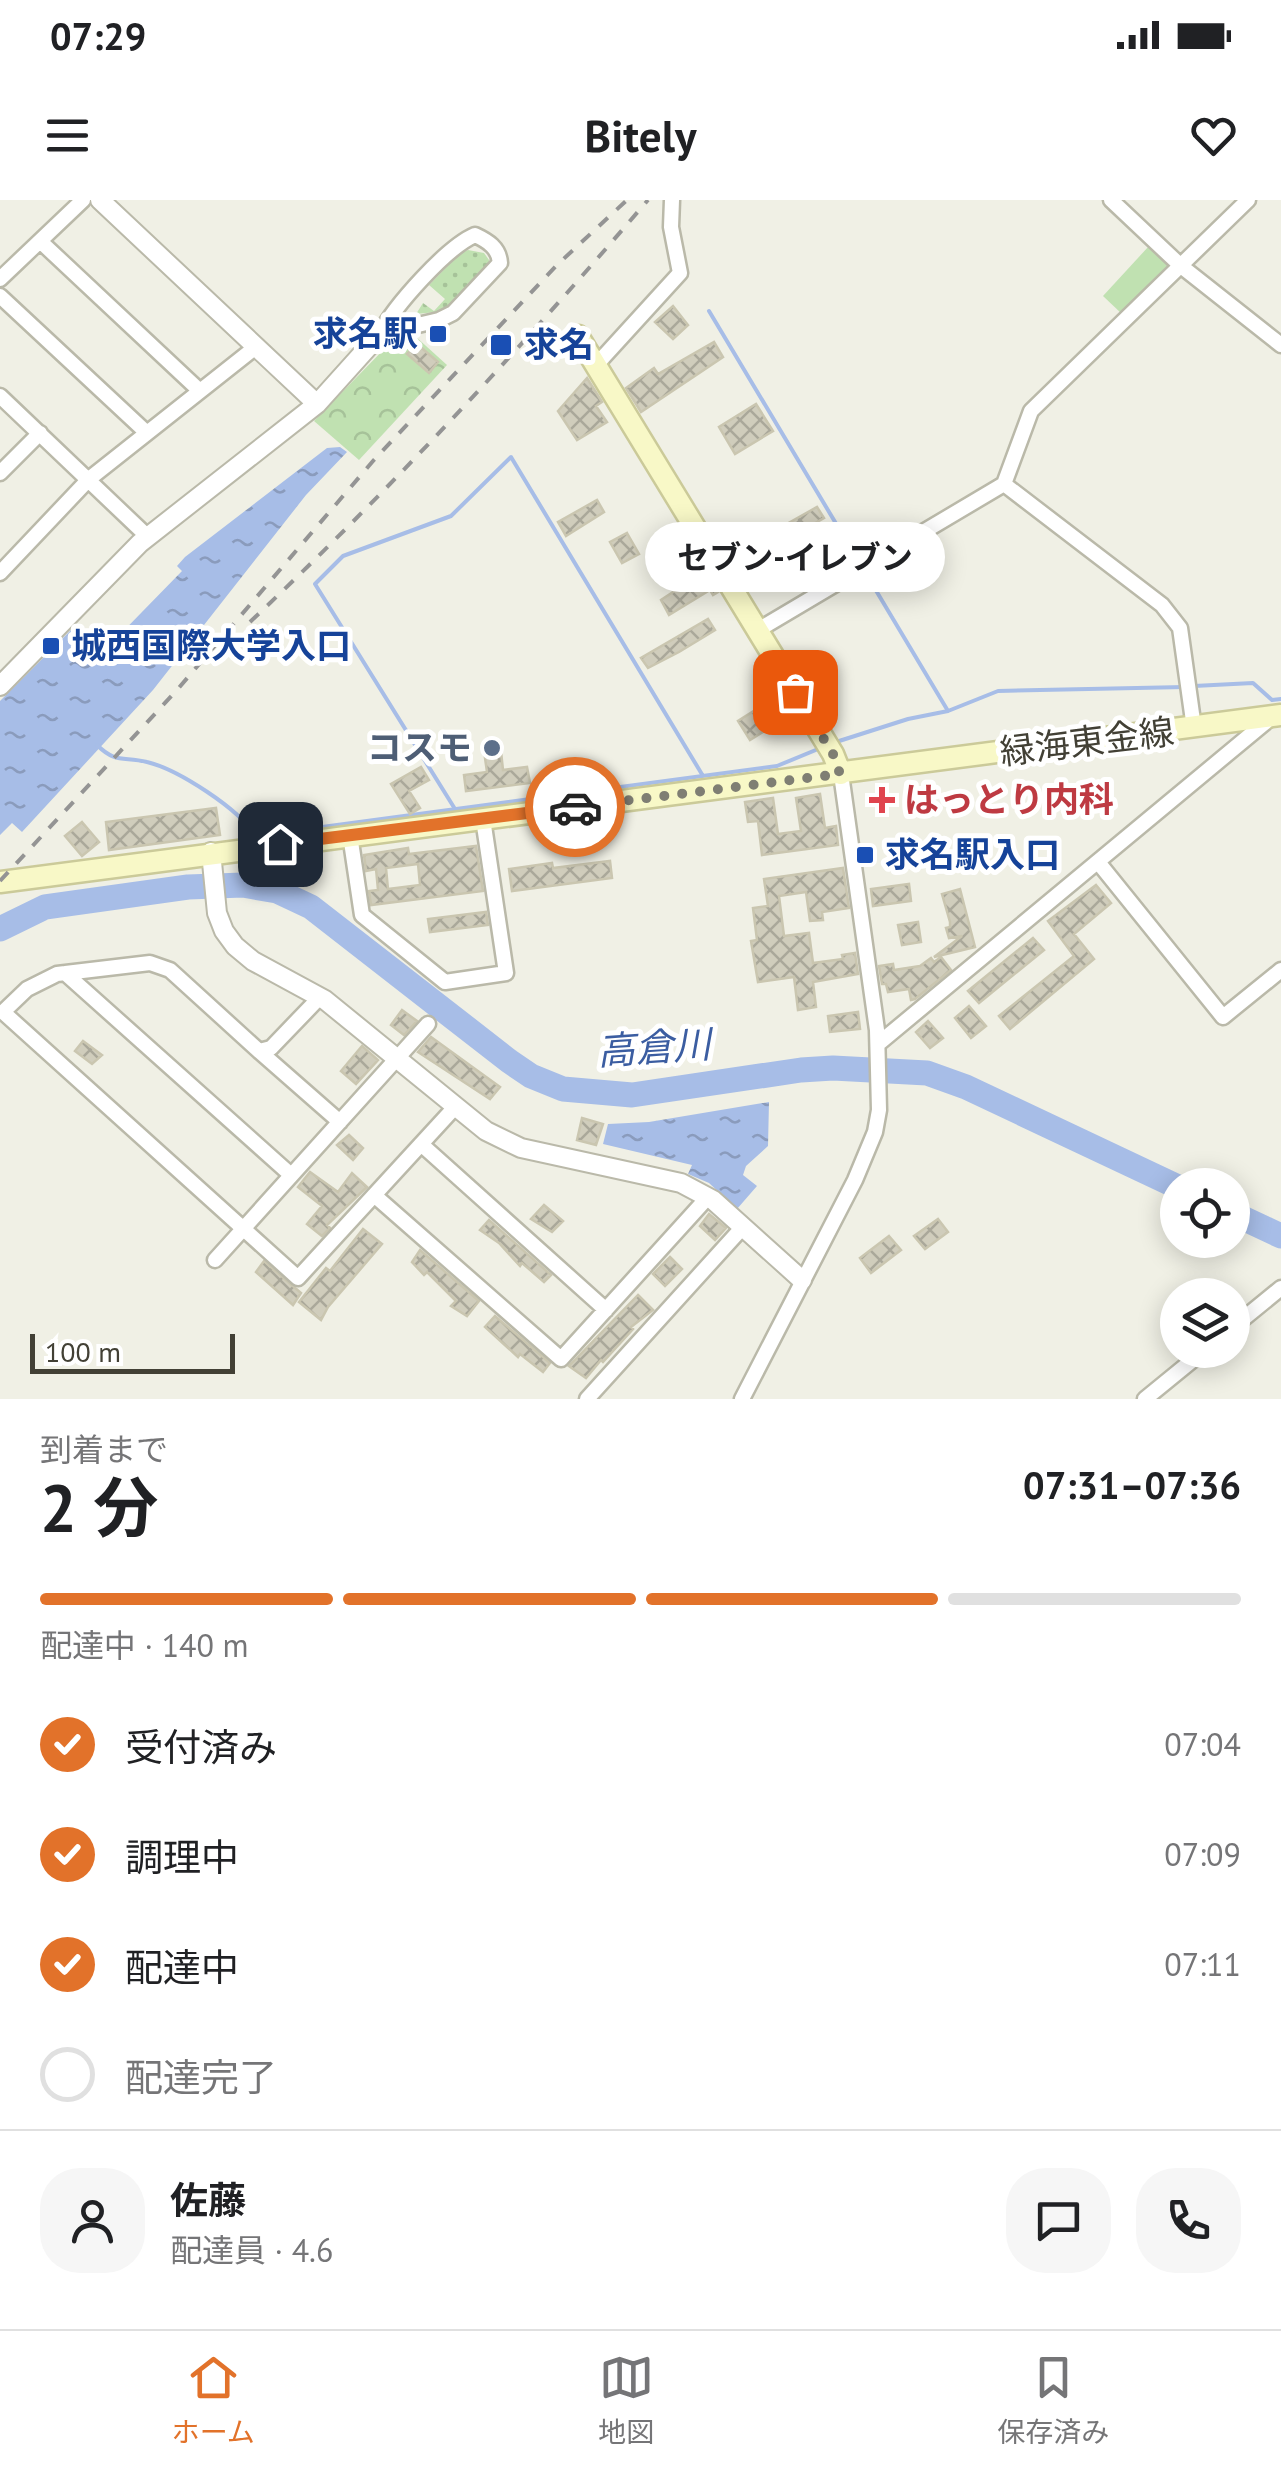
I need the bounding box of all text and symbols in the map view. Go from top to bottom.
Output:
text: 07:29 [50,11,146,60]
text: Bitely [585,106,696,164]
icon: menu [40,108,95,163]
icon: heart [1186,108,1241,163]
place label: 求名駅 [313,310,418,356]
place label: 求名 [524,321,594,367]
marker: 求名駅 [427,323,449,345]
marker: 求名 [488,332,514,358]
callout: セブン-イレブン [645,522,945,592]
text: セブン-イレブン [677,536,913,578]
place label: 城西国際大学入口 [71,622,351,668]
marker: 城西国際大学入口 [40,635,62,657]
pin [753,650,838,735]
icon: bag [768,665,823,720]
street label: 緑海東金線 [997,708,1177,775]
place label: コスモ [367,724,472,770]
marker: コスモ [481,737,503,759]
courier [525,757,625,857]
place label: はっとり内科 [904,776,1114,822]
icon: car [548,780,603,835]
marker: はっとり内科 [869,787,895,813]
pin [238,802,323,887]
icon: home [253,817,308,872]
place label: 求名駅入口 [885,831,1060,877]
marker: 求名駅入口 [854,844,876,866]
water label: 高倉川 [595,1018,716,1075]
map controls [1160,1168,1250,1368]
button: locate [1160,1168,1250,1258]
button: layers [1160,1278,1250,1368]
scale bar [30,1329,235,1374]
text: 100 m [45,1333,121,1370]
text: 到着まで [40,1428,168,1470]
text: 07:31–07:36 [1023,1460,1241,1509]
text: 2 分 [40,1465,158,1549]
text: 配達中 · 140 m [40,1624,248,1666]
icon: check [40,1717,95,1772]
text: 受付済み [125,1722,277,1771]
text: 07:04 [1164,1723,1241,1765]
icon: check [40,1827,95,1882]
text: 調理中 [125,1832,239,1881]
text: 07:09 [1164,1833,1241,1875]
icon: check [40,1937,95,1992]
text: 配達中 [125,1942,239,1991]
text: 07:11 [1164,1943,1241,1985]
text: 配達完了 [125,2052,277,2101]
button: person [40,2168,145,2273]
button: chat [1006,2168,1111,2273]
button: phone [1136,2168,1241,2273]
text: 佐藤 [170,2175,246,2224]
text: 配達員 · 4.6 [170,2229,333,2271]
tab: ホーム [172,2350,255,2450]
tab: 地図 [598,2350,654,2450]
tab: 保存済み [997,2350,1109,2450]

